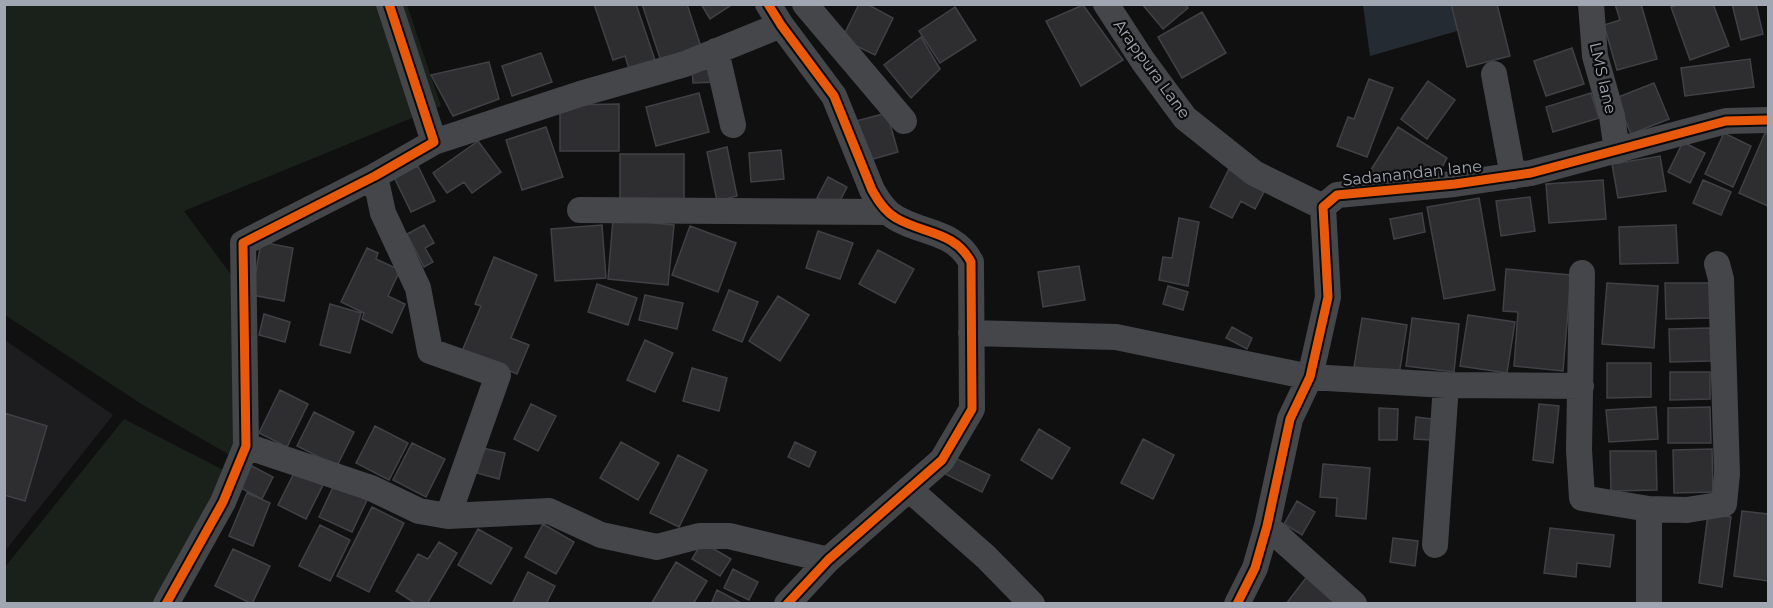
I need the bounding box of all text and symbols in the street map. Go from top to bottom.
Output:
street label: Arappura Lane [1110,16,1194,122]
street label: LMS lane [1586,40,1620,116]
street label: Sadanandan lane [1341,156,1483,190]

